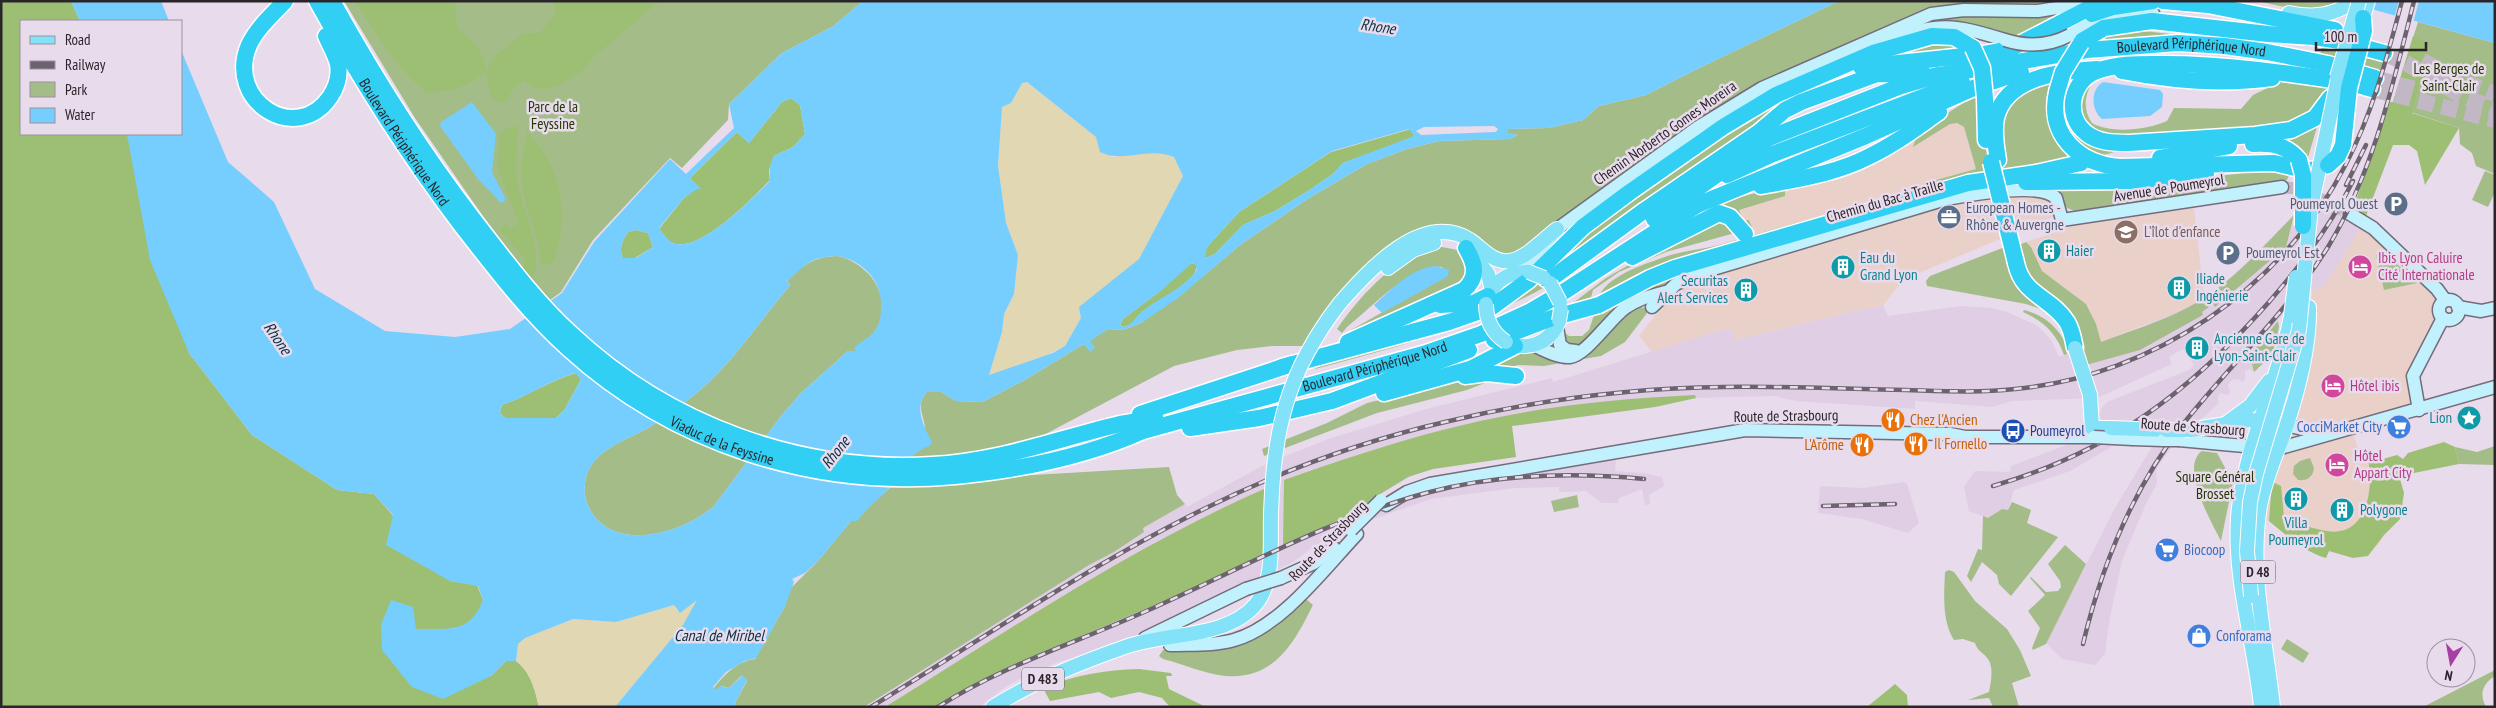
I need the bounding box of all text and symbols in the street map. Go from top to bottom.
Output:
water label: Rhone [1359,14,1398,39]
legend [20,20,182,135]
scale bar [2316,20,2426,52]
text: 100 m [2324,27,2357,46]
text: Road [65,30,91,49]
street label: Boulevard Périphérique Nord [2116,33,2267,61]
text: Railway [65,55,106,74]
park label: Les Berges de Saint-Clair [2414,59,2485,95]
street label: Boulevard Périphérique Nord [355,75,454,210]
street label: Chemin Norberto Gomes Moreira [1590,76,1740,189]
text: Park [65,80,87,99]
park label: Parc de la Feyssine [528,97,578,133]
text: Water [65,105,96,124]
street label: Avenue de Poumeyrol [2112,169,2226,206]
street label: Chemin du Bac à Traille [1824,175,1946,226]
parking icon: Poumeyrol Ouest [2383,191,2409,217]
place label: Poumeyrol Ouest [2290,194,2378,213]
place label: European Homes - Rhône & Auvergne [1966,198,2064,234]
office icon: European Homes - Rhône & Auvergne [1936,204,1962,230]
school or university icon: L'îlot d'enfance [2113,219,2139,245]
place label: L'îlot d'enfance [2144,222,2220,241]
building icon: Haier [2036,238,2062,264]
parking icon: Poumeyrol Est [2215,240,2241,266]
place label: Haier [2066,241,2094,260]
place label: Poumeyrol Est [2246,243,2320,262]
place label: Eau du Grand Lyon [1860,248,1918,284]
place label: Ibis Lyon Caluire Cité Internationale [2378,248,2475,284]
building icon: Eau du Grand Lyon [1830,254,1856,280]
hotel icon: Ibis Lyon Caluire Cité Internationale [2347,254,2373,280]
place label: Iliade Ingénierie [2196,269,2248,305]
place label: Securitas Alert Services [1657,271,1728,307]
building icon: Iliade Ingénierie [2166,275,2192,301]
building icon: Securitas Alert Services [1733,277,1759,303]
water label: Rhone [260,318,297,359]
place label: Ancienne Gare de Lyon-Saint-Clair [2214,329,2305,365]
building icon: Ancienne Gare de Lyon-Saint-Clair [2184,335,2210,361]
street label: Boulevard Périphérique Nord [1300,336,1449,396]
hotel icon: Hôtel ibis [2320,373,2346,399]
place label: Hôtel ibis [2350,376,2400,395]
street label: Route de Strasbourg [1733,405,1838,426]
place icon: Lion [2456,405,2482,431]
restaurant icon: Chez l'Ancien [1880,407,1906,433]
place label: Lion [2429,408,2452,427]
place label: Chez l'Ancien [1910,410,1978,429]
street label: Viaduc de la Feyssine [666,411,776,469]
street label: Route de Strasbourg [2140,413,2246,440]
supermarket icon: CocciMarket City [2386,414,2412,440]
place label: CocciMarket City [2297,417,2382,436]
bus stop icon: Poumeyrol [2000,418,2026,444]
place label: Poumeyrol [2030,421,2085,440]
water label: Rhone [816,431,855,472]
restaurant icon: Il Fornello [1903,431,1929,457]
restaurant icon: L'Arôme [1849,432,1875,458]
place label: Il Fornello [1934,434,1987,453]
place label: L'Arôme [1804,435,1844,454]
place label: Hôtel Appart City [2354,446,2412,482]
hotel icon: Hôtel Appart City [2324,452,2350,478]
park label: Square Général Brosset [2176,467,2255,503]
building icon: Villa Poumeyrol [2283,486,2309,512]
street label: Route de Strasbourg [1284,496,1371,585]
building icon: Polygone [2329,497,2355,523]
place label: Polygone [2360,500,2408,519]
place label: Villa Poumeyrol [2269,513,2324,549]
supermarket icon: Biocoop [2154,537,2180,563]
place label: Biocoop [2184,540,2225,559]
road number: D 48 [2240,560,2276,584]
shop icon: Conforama [2186,623,2212,649]
water label: Canal de Miribel [674,625,765,645]
place label: Conforama [2216,626,2272,645]
north arrow [2426,638,2476,688]
text: N [2443,666,2454,685]
road number: D 483 [1022,668,1064,691]

